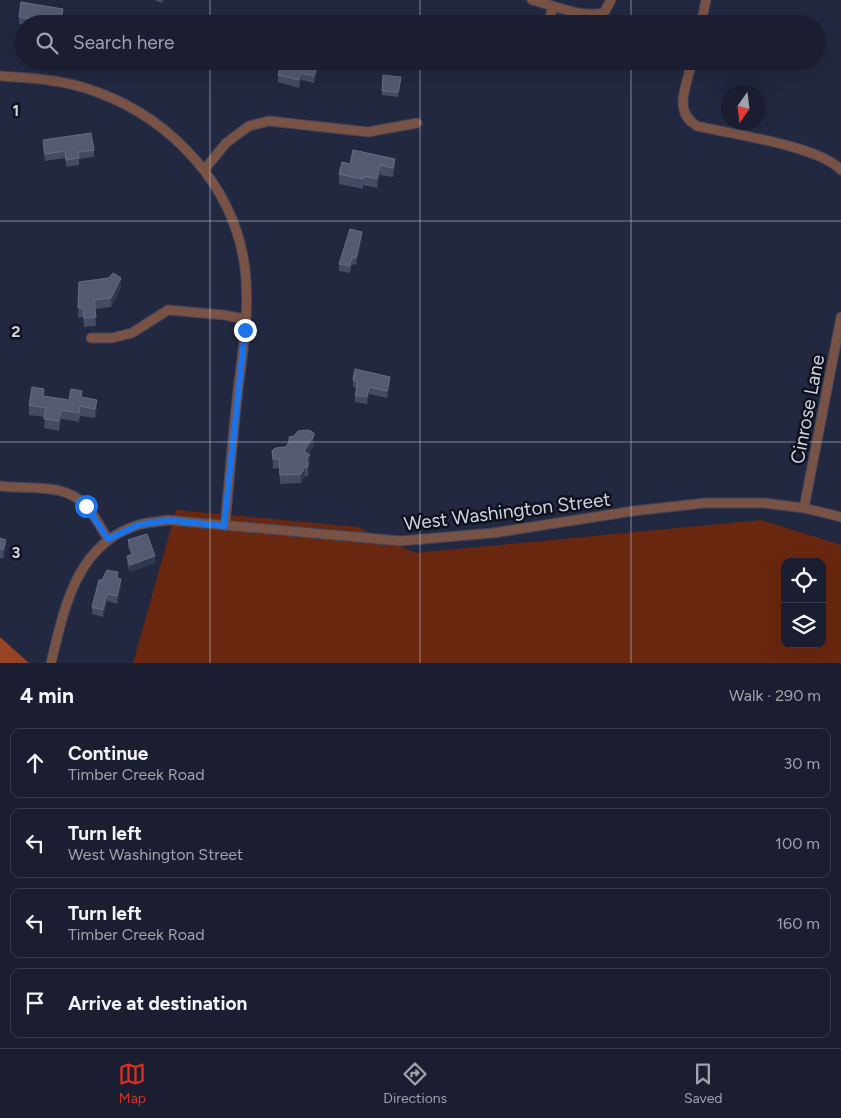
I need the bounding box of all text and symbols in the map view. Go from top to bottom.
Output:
search box [15,15,826,70]
icon: search [33,29,61,57]
text: Search here [73,31,175,54]
north arrow [721,85,766,130]
text: 1 [13,101,19,120]
route end [234,319,257,342]
text: 2 [11,322,21,341]
street label: Cinrose Lane [786,353,829,466]
street label: West Washington Street [402,487,612,536]
route start [75,495,98,518]
text: 3 [12,543,21,562]
map controls [781,558,826,648]
button: locate [781,558,826,603]
button: layers [781,603,826,648]
text: 4 min [20,683,74,708]
text: Walk · 290 m [729,686,821,705]
text: Continue [68,742,148,765]
icon: ahead [21,749,49,777]
text: 30 m [783,754,820,773]
text: Timber Creek Road [68,765,205,784]
text: Turn left [68,822,142,845]
icon: left [21,829,49,857]
text: 100 m [775,834,820,853]
text: West Washington Street [68,845,243,864]
text: Turn left [68,902,142,925]
icon: left [21,909,49,937]
text: 160 m [777,914,820,933]
text: Timber Creek Road [68,925,205,944]
icon: arrive [21,989,49,1017]
text: Arrive at destination [68,992,247,1015]
tab: Map [118,1060,146,1107]
tab: Directions [383,1060,447,1107]
tab: Saved [684,1060,723,1107]

